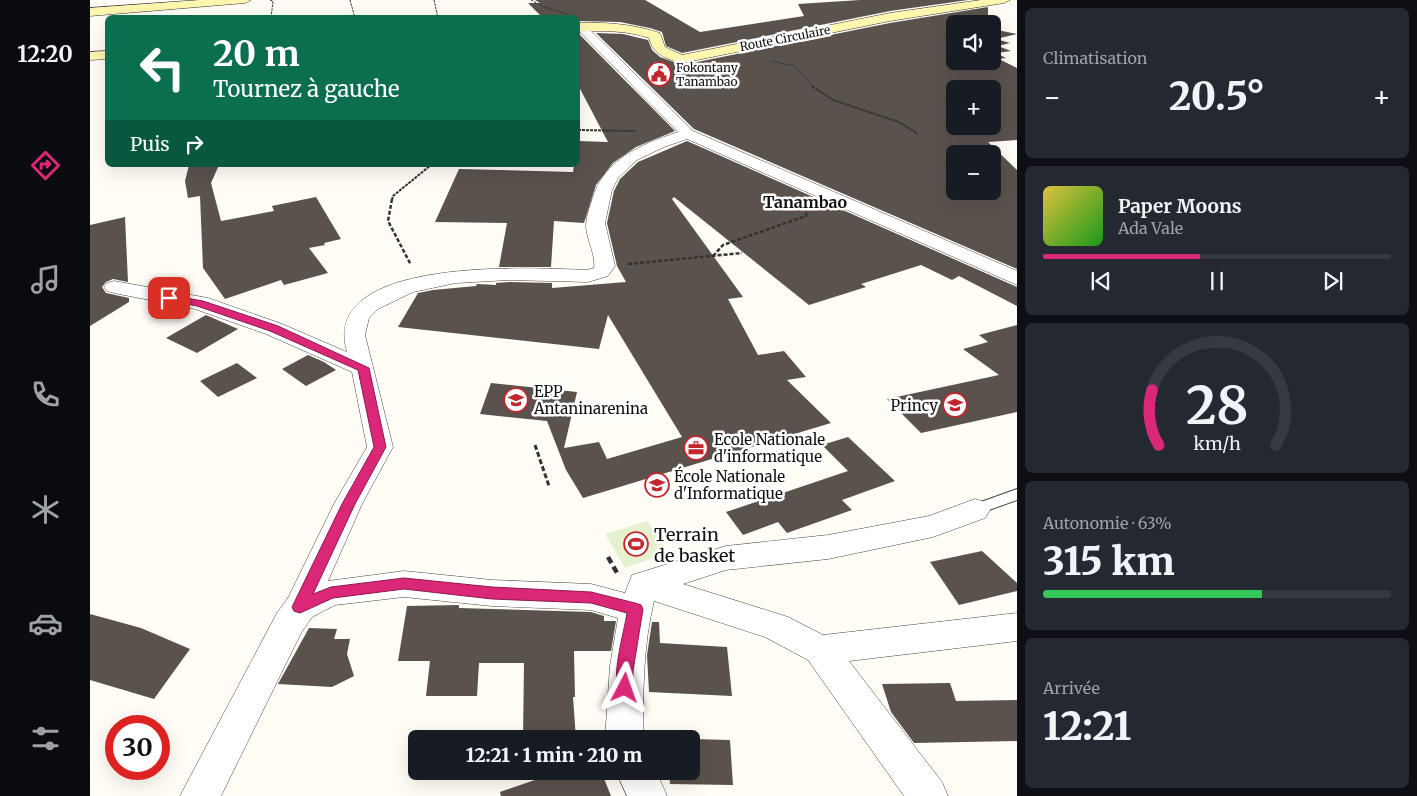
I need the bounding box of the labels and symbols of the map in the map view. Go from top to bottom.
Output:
street label: Route Circulaire [738,22,832,54]
place label: Fokontany Tanambao [676,60,738,89]
public building icon: Fokontany Tanambao [646,61,672,87]
district label: Tanambao [763,192,848,212]
pin [148,277,190,319]
place label: EPP Antaninarenina [533,382,648,418]
school or university icon: EPP Antaninarenina [503,387,529,413]
school or university icon: Princy [942,392,968,418]
place label: Princy [890,396,938,415]
place label: Ecole Nationale d'informatique [714,430,825,466]
office icon: Ecole Nationale d'informatique [683,435,709,461]
place label: École Nationale d'Informatique [674,466,785,503]
school or university icon: École Nationale d'Informatique [644,472,670,498]
place label: Terrain de basket [654,523,735,567]
sports icon: Terrain de basket [623,531,649,557]
position arrow [598,661,650,713]
speed limit sign: 30 [105,715,170,780]

